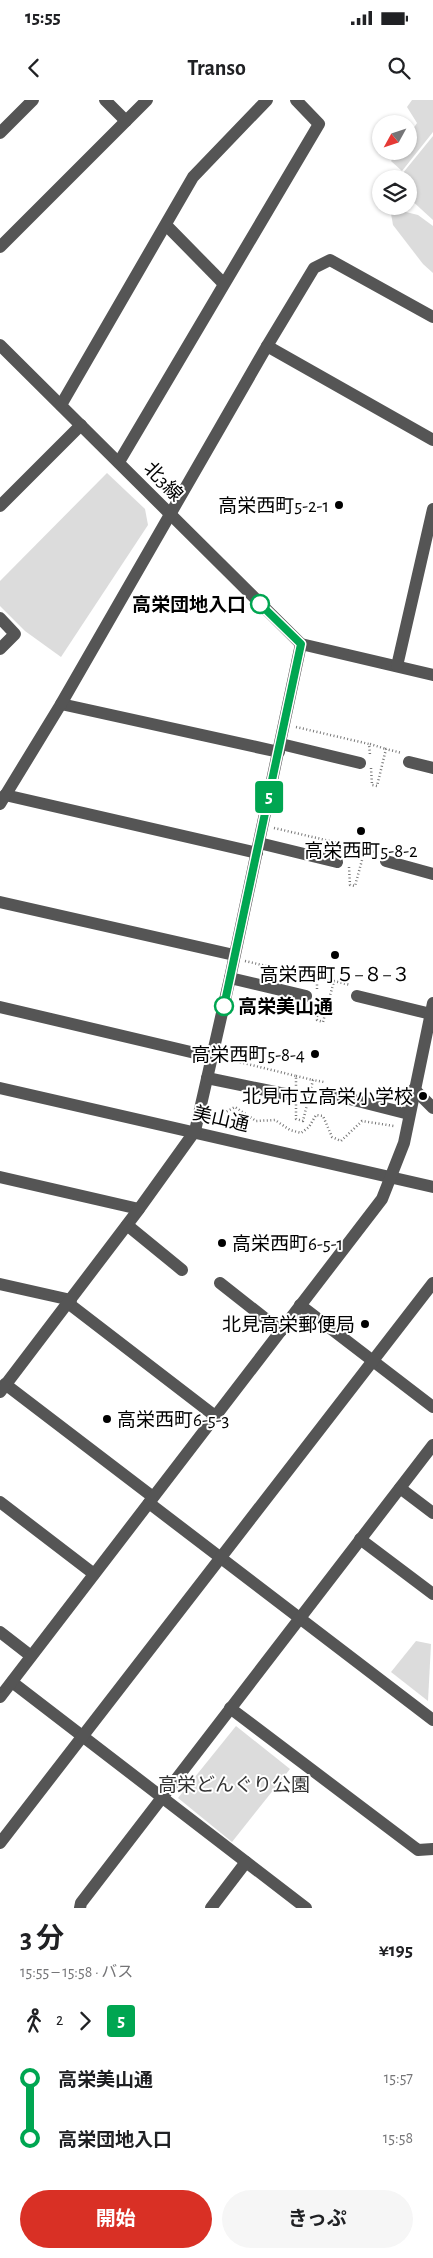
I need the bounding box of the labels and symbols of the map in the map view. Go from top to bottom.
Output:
north arrow [372,115,418,160]
street label: 北3線 [140,458,186,505]
place label: 高栄西町5-2-1 [218,496,329,516]
marker: 高栄西町5-2-1 [333,499,345,511]
marker: 高栄団地入口 [250,594,270,614]
place label: 高栄団地入口 [132,595,246,615]
line badge: 5 [253,781,285,813]
marker: 高栄西町5-8-2 [355,825,367,837]
place label: 高栄西町5-8-2 [304,841,418,861]
marker: 高栄西町５−８−３ [329,949,341,961]
place label: 高栄西町５−８−３ [259,965,411,985]
marker: 高栄美山通 [214,996,234,1016]
place label: 高栄美山通 [238,996,333,1017]
place label: 高栄西町5-8-4 [191,1045,305,1065]
marker: 高栄西町5-8-4 [309,1048,321,1060]
place label: 北見市立高栄小学校 [242,1086,413,1107]
marker: 北見市立高栄小学校 [417,1090,429,1102]
street label: 美山通 [191,1103,251,1135]
place label: 高栄西町6-5-1 [232,1234,343,1254]
marker: 高栄西町6-5-1 [216,1237,228,1249]
place label: 北見高栄郵便局 [222,1314,355,1335]
marker: 北見高栄郵便局 [359,1318,371,1330]
place label: 高栄西町6-5-3 [117,1410,229,1430]
marker: 高栄西町6-5-3 [101,1413,113,1425]
park label: 高栄どんぐり公園 [158,1775,310,1795]

